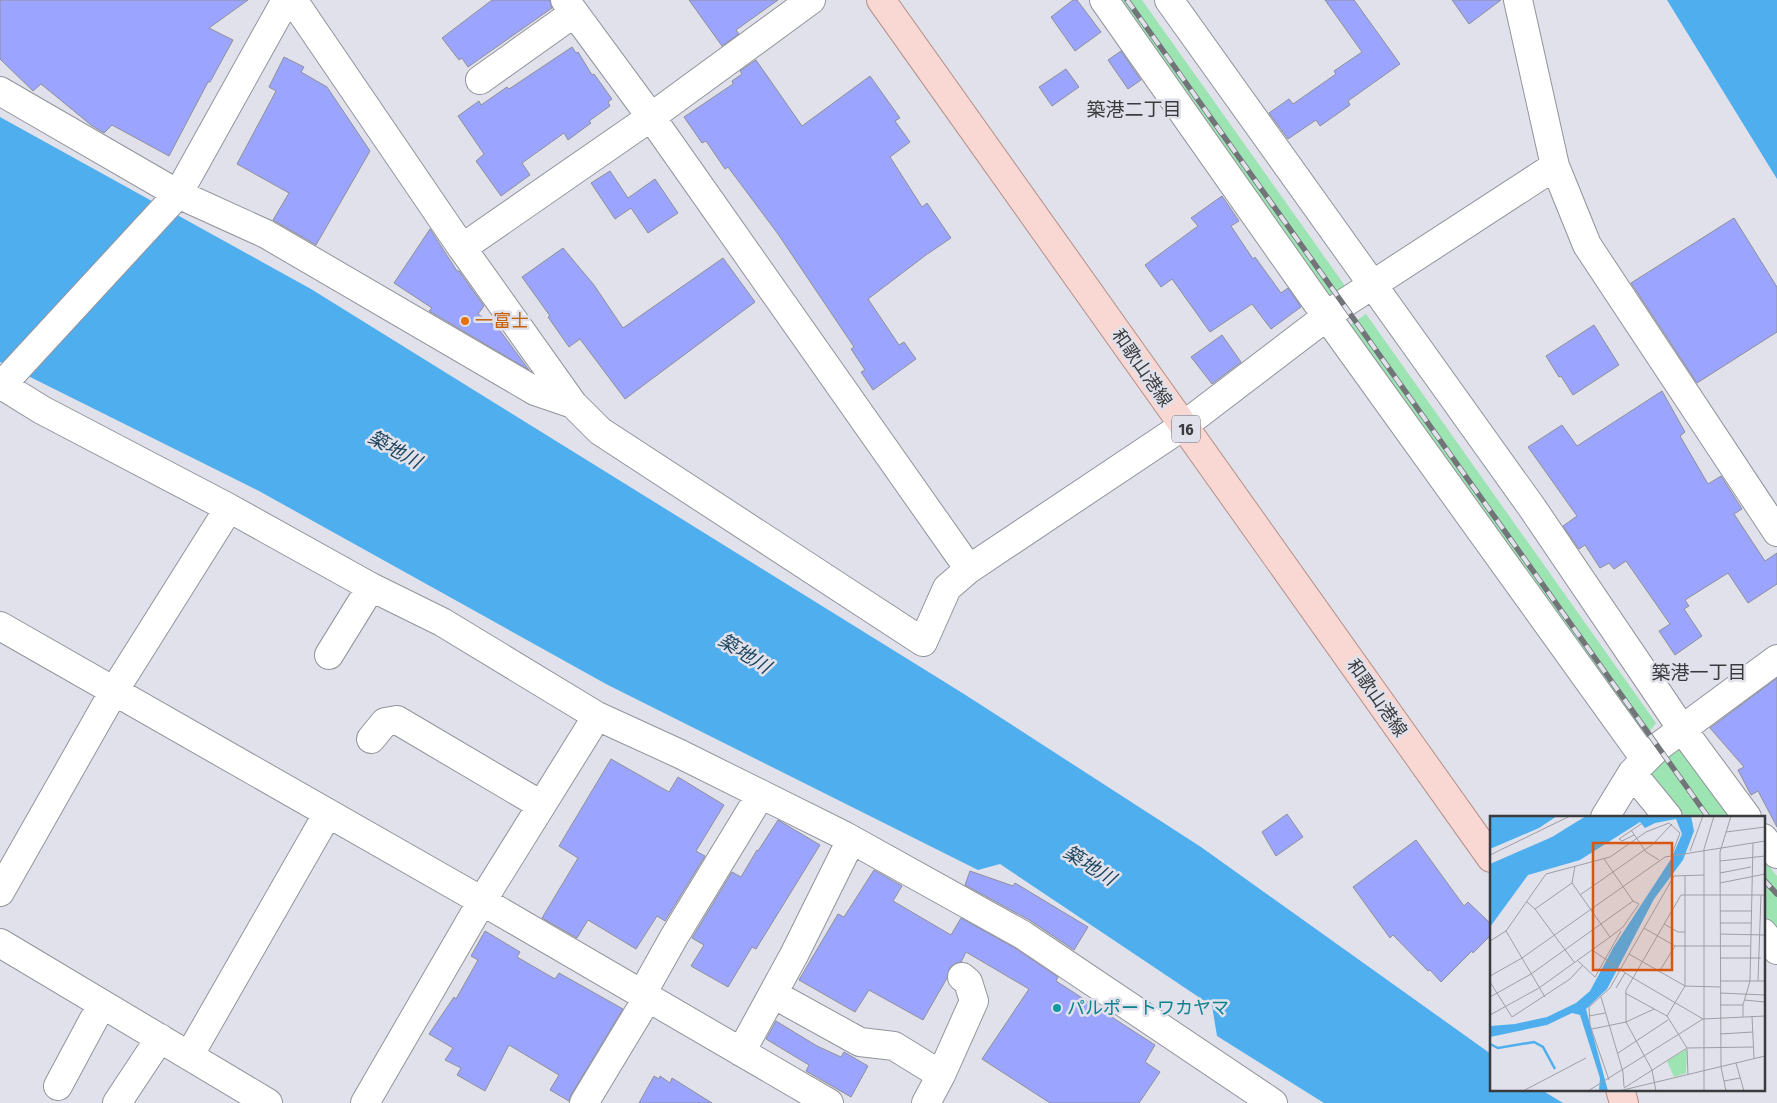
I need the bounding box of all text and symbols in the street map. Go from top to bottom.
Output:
district label: 築港二丁目 [1086,98,1182,121]
place label: 一富士 [475,310,529,332]
marker: 一富士 [459,315,471,327]
street label: 和歌山港線 [1107,325,1177,411]
road number: 16 [1172,416,1200,442]
water label: 築地川 [364,426,427,474]
water label: 築地川 [714,629,777,679]
street label: 和歌山港線 [1342,655,1412,741]
district label: 築港一丁目 [1651,661,1747,684]
inset map [1490,816,1764,1090]
water label: 築地川 [1059,841,1122,891]
place label: パルポートワカヤマ [1067,997,1229,1019]
marker: パルポートワカヤマ [1051,1002,1063,1014]

